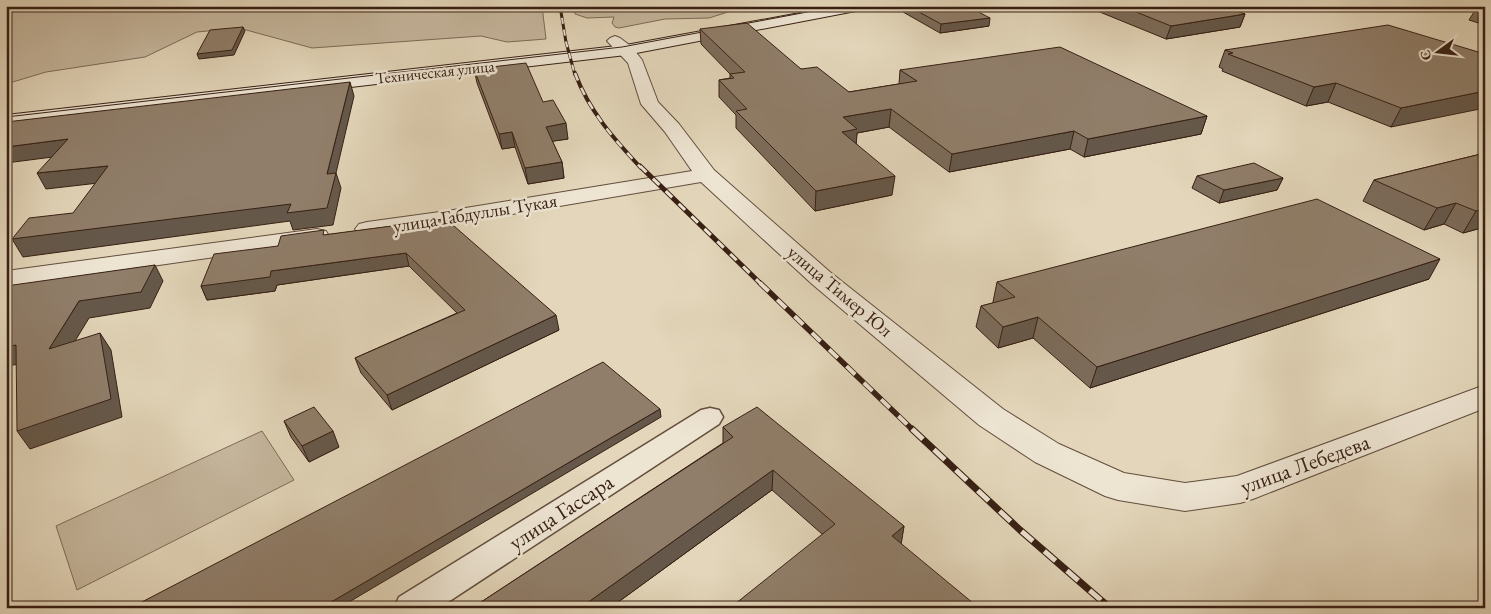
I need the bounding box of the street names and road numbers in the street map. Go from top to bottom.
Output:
street label: Техническая улица [374,55,496,89]
street label: улица Габдуллы Тукая [391,188,559,238]
street label: улица Тимер Юл [782,240,898,342]
street label: улица Лебедева [1236,427,1374,501]
street label: улица Гассара [503,467,619,557]

